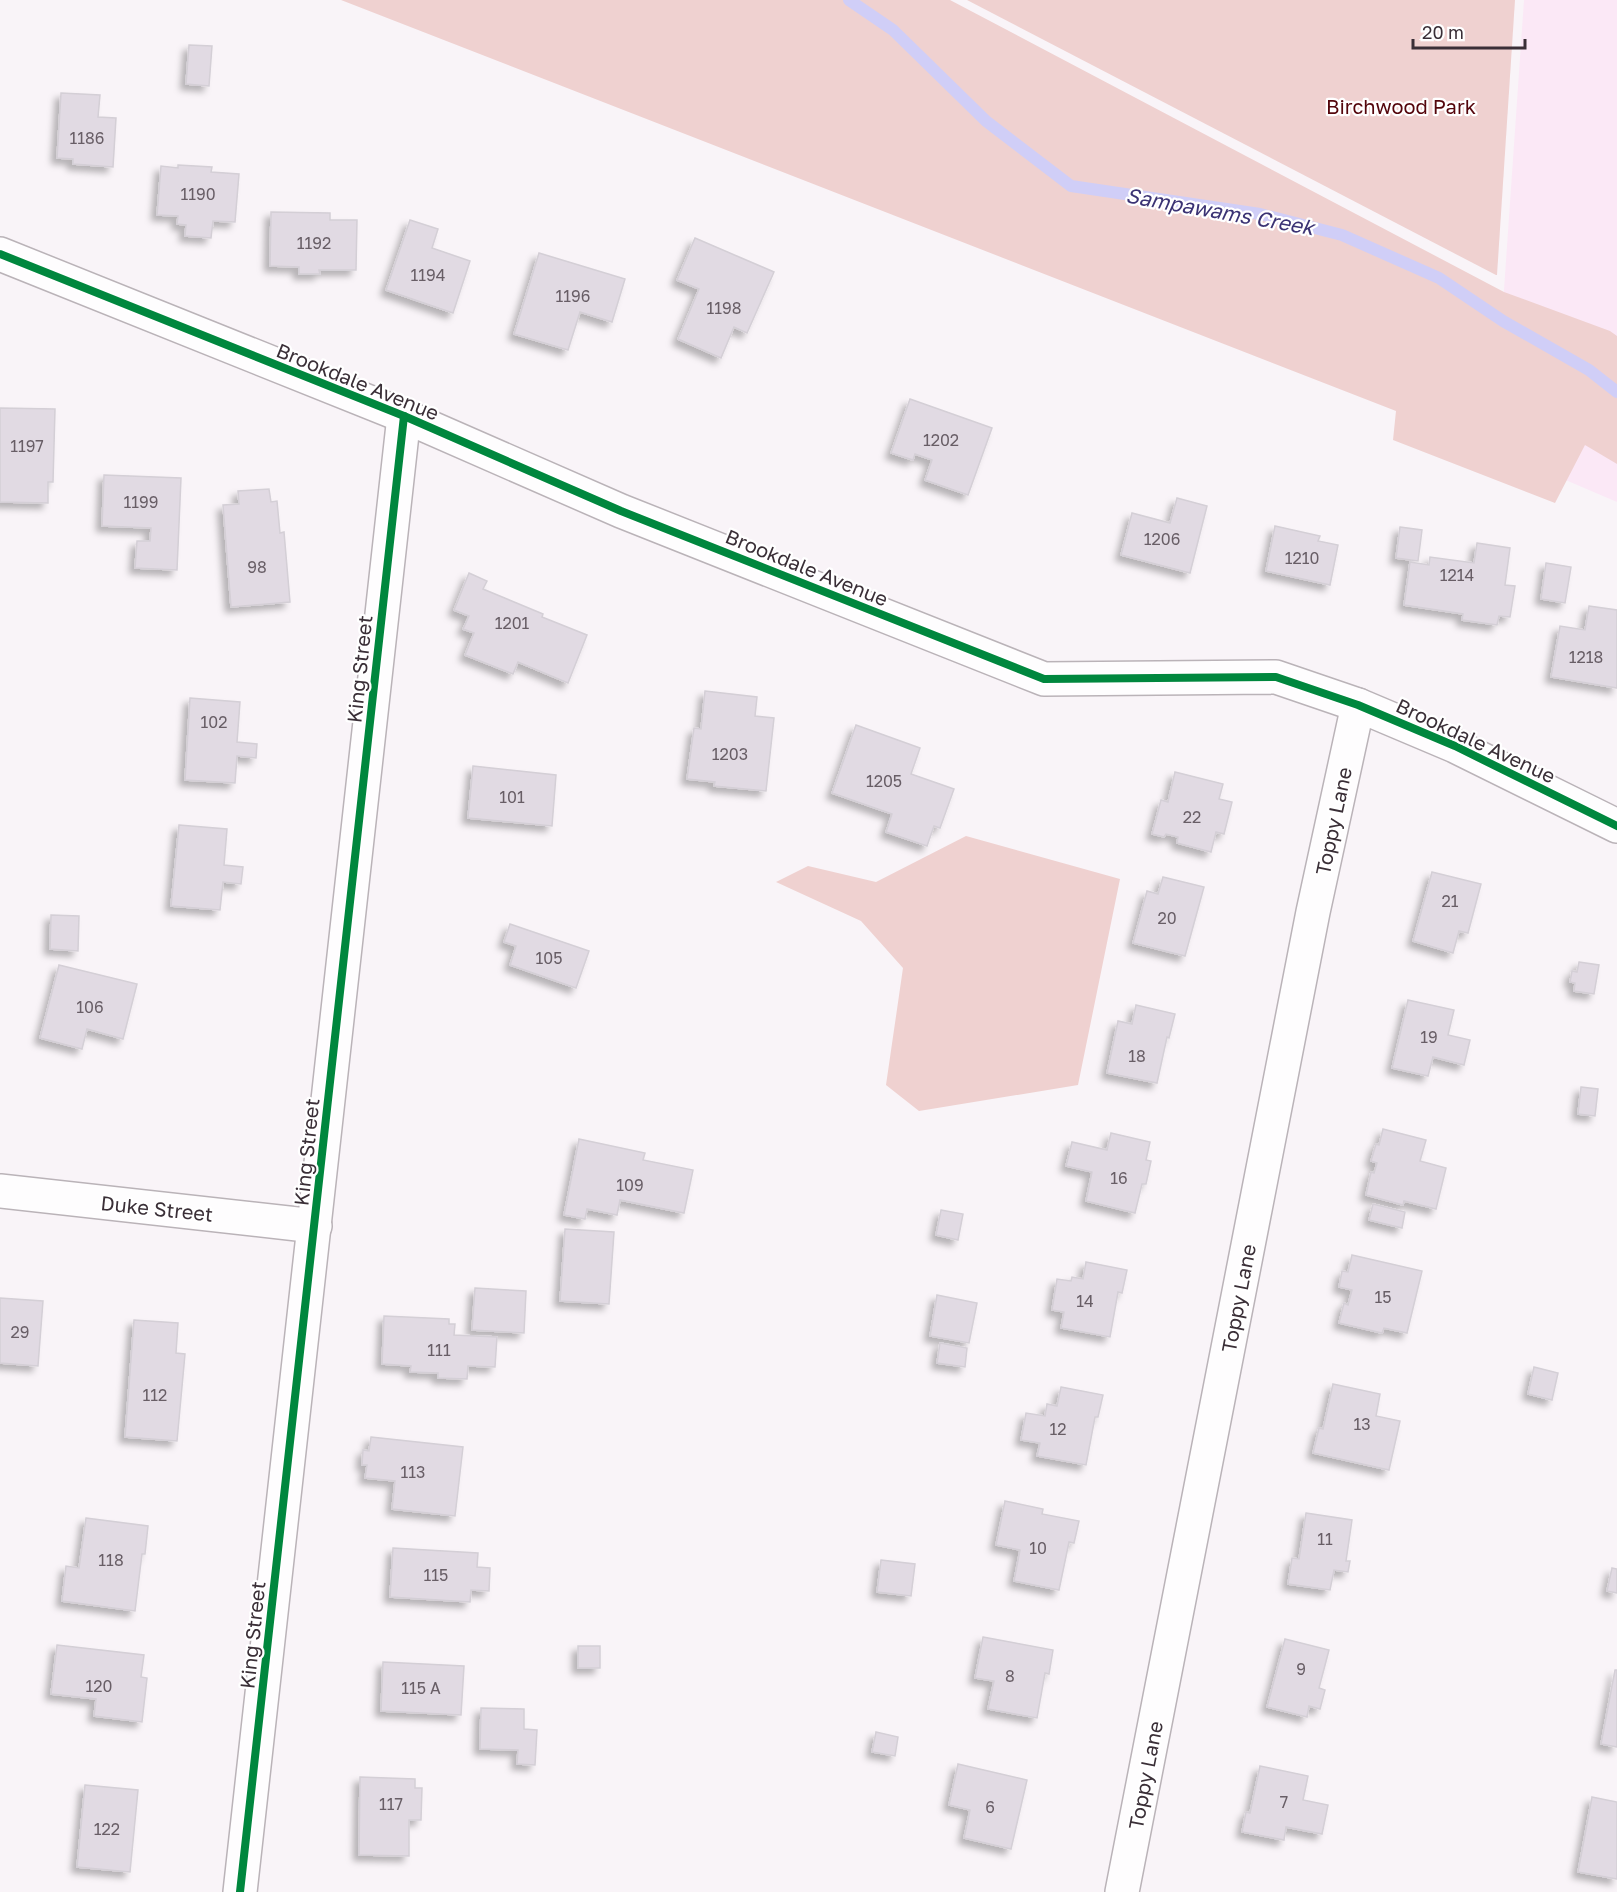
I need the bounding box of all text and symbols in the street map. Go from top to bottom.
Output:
scale bar [1413,12,1526,50]
text: 20 m [1422,21,1464,43]
park label: Birchwood Park [1326,94,1476,118]
house number: 1186 [70,128,104,148]
water label: Sampawams Creek [1124,182,1318,241]
house number: 1190 [180,184,216,204]
house number: 1192 [297,233,331,253]
house number: 1194 [411,265,445,285]
house number: 1196 [556,286,590,306]
house number: 1198 [707,298,741,318]
street label: Brookdale Avenue [273,337,443,425]
house number: 1202 [923,430,959,450]
house number: 1197 [10,436,44,456]
house number: 1199 [124,492,158,512]
street label: Brookdale Avenue [722,523,892,611]
house number: 1206 [1144,529,1180,549]
house number: 1210 [1285,548,1319,568]
house number: 98 [247,557,267,577]
house number: 1214 [1440,565,1474,585]
house number: 1201 [495,613,530,633]
street label: King Street [341,614,377,724]
house number: 1218 [1569,647,1603,667]
street label: Brookdale Avenue [1393,693,1559,787]
house number: 102 [201,712,227,732]
house number: 1203 [712,744,748,764]
street label: Toppy Lane [1310,765,1356,877]
house number: 1205 [866,771,902,791]
house number: 101 [499,787,525,807]
house number: 22 [1183,807,1201,827]
house number: 21 [1441,891,1459,911]
house number: 20 [1157,908,1177,928]
house number: 105 [536,948,562,968]
house number: 106 [76,997,104,1017]
house number: 19 [1420,1027,1438,1047]
house number: 18 [1128,1046,1146,1066]
street label: King Street [288,1097,324,1207]
house number: 16 [1110,1168,1128,1188]
house number: 109 [616,1175,644,1195]
street label: Duke Street [100,1190,214,1226]
street label: Toppy Lane [1216,1242,1260,1354]
house number: 15 [1374,1287,1392,1307]
house number: 14 [1076,1291,1094,1311]
house number: 29 [11,1322,29,1342]
house number: 111 [427,1340,451,1360]
house number: 112 [143,1385,167,1405]
house number: 13 [1353,1414,1371,1434]
house number: 12 [1049,1419,1067,1439]
house number: 113 [401,1462,425,1482]
house number: 11 [1317,1529,1333,1549]
house number: 10 [1029,1538,1047,1558]
house number: 118 [98,1550,124,1570]
house number: 115 [424,1565,448,1585]
street label: King Street [234,1580,270,1690]
house number: 9 [1296,1659,1306,1679]
house number: 8 [1005,1666,1015,1686]
house number: 120 [86,1676,112,1696]
house number: 115 A [401,1678,441,1698]
street label: Toppy Lane [1123,1719,1167,1831]
house number: 7 [1280,1792,1288,1812]
house number: 117 [379,1794,403,1814]
house number: 6 [985,1797,995,1817]
house number: 122 [94,1819,120,1839]

